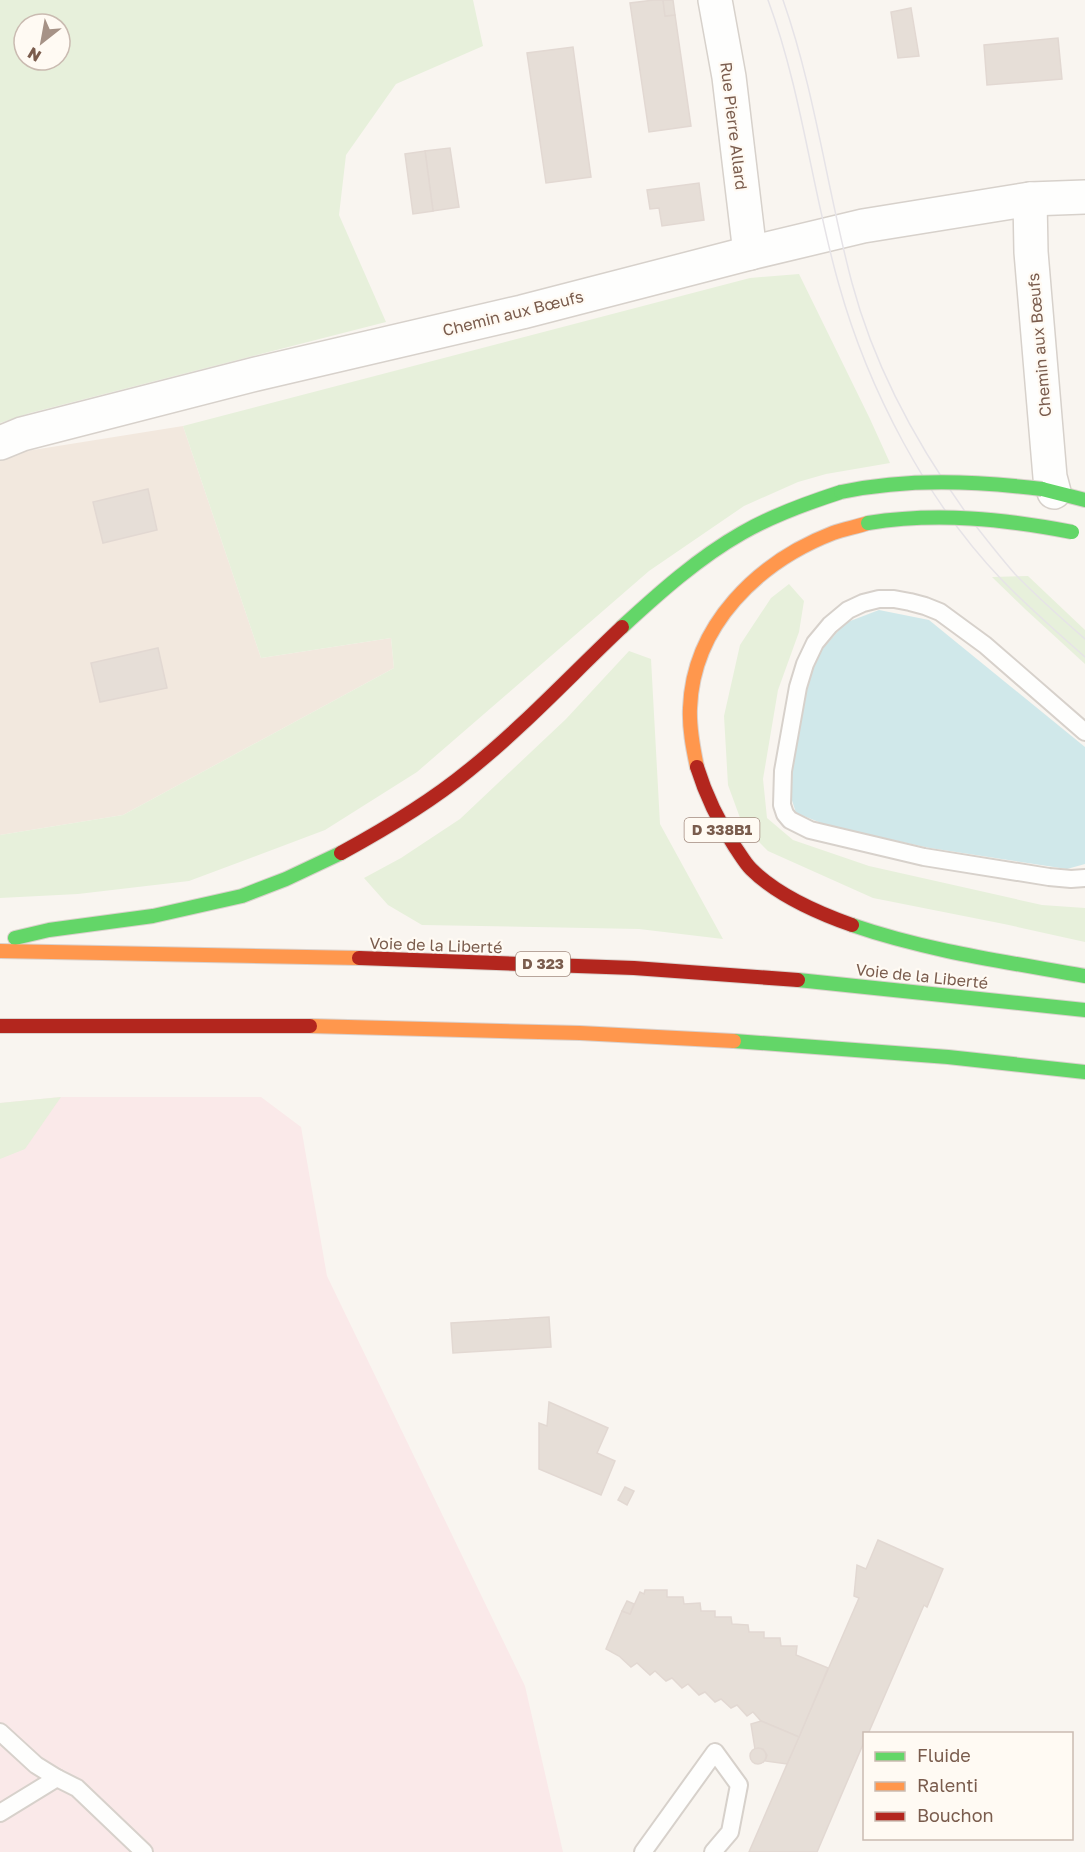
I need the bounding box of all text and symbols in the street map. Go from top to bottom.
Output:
north arrow [12,12,72,72]
text: N [24,43,45,67]
street label: Rue Pierre Allard [716,61,752,191]
street label: Chemin aux Bœufs [1023,272,1055,418]
street label: Chemin aux Bœufs [440,286,586,340]
road number: D 338B1 [684,818,760,842]
street label: Voie de la Liberté [369,933,503,957]
road number: D 323 [516,952,570,976]
street label: Voie de la Liberté [855,959,989,993]
legend [863,1732,1073,1840]
text: Fluide [917,1744,971,1766]
text: Ralenti [917,1774,978,1796]
text: Bouchon [917,1804,994,1826]

